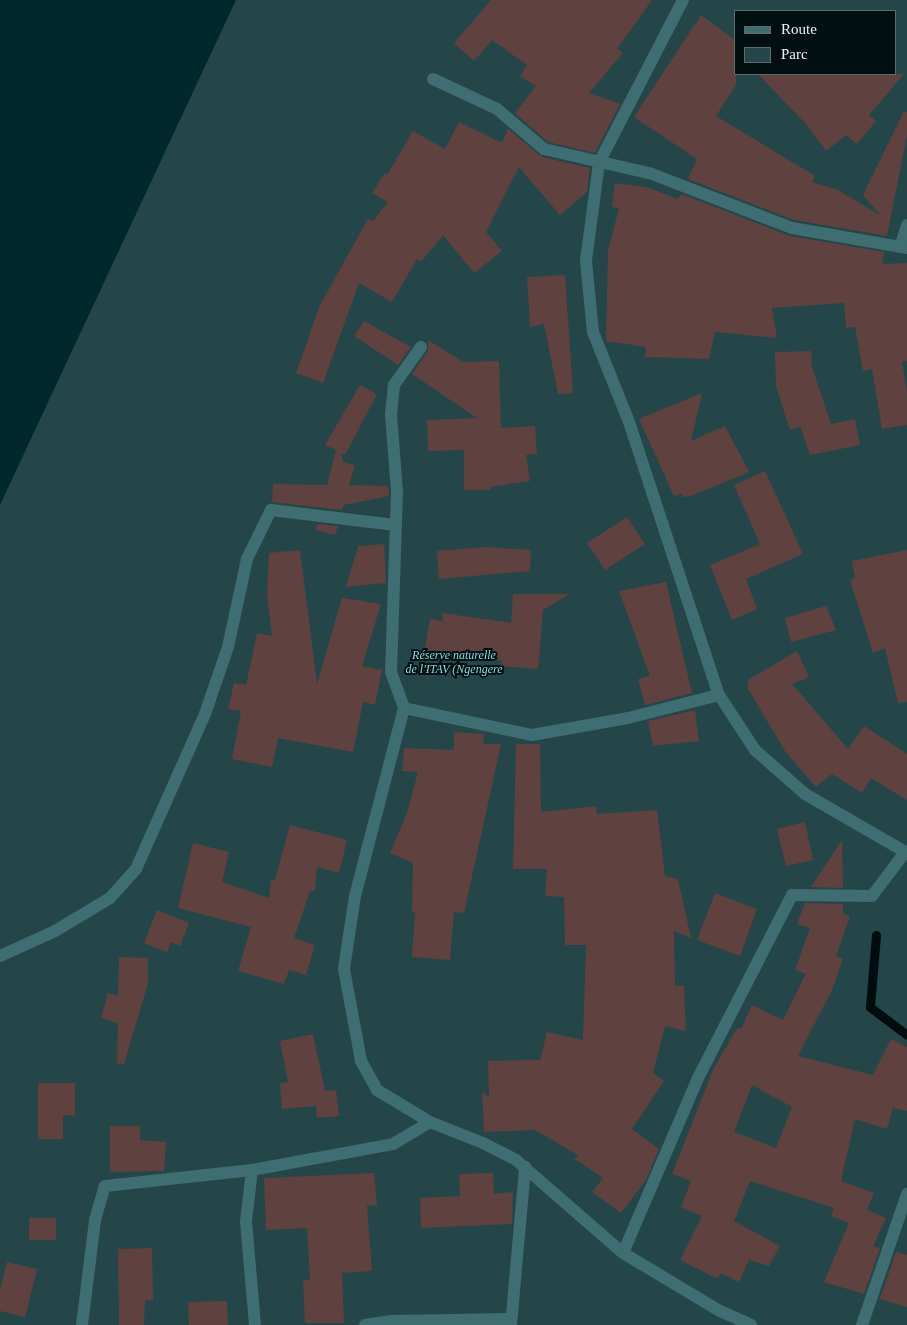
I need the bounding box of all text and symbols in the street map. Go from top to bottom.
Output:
legend [734,10,897,75]
text: Route [781,21,817,37]
text: Parc [781,46,808,62]
park label: Réserve naturelle de l'ITAV (Ngengere [405,649,503,677]

